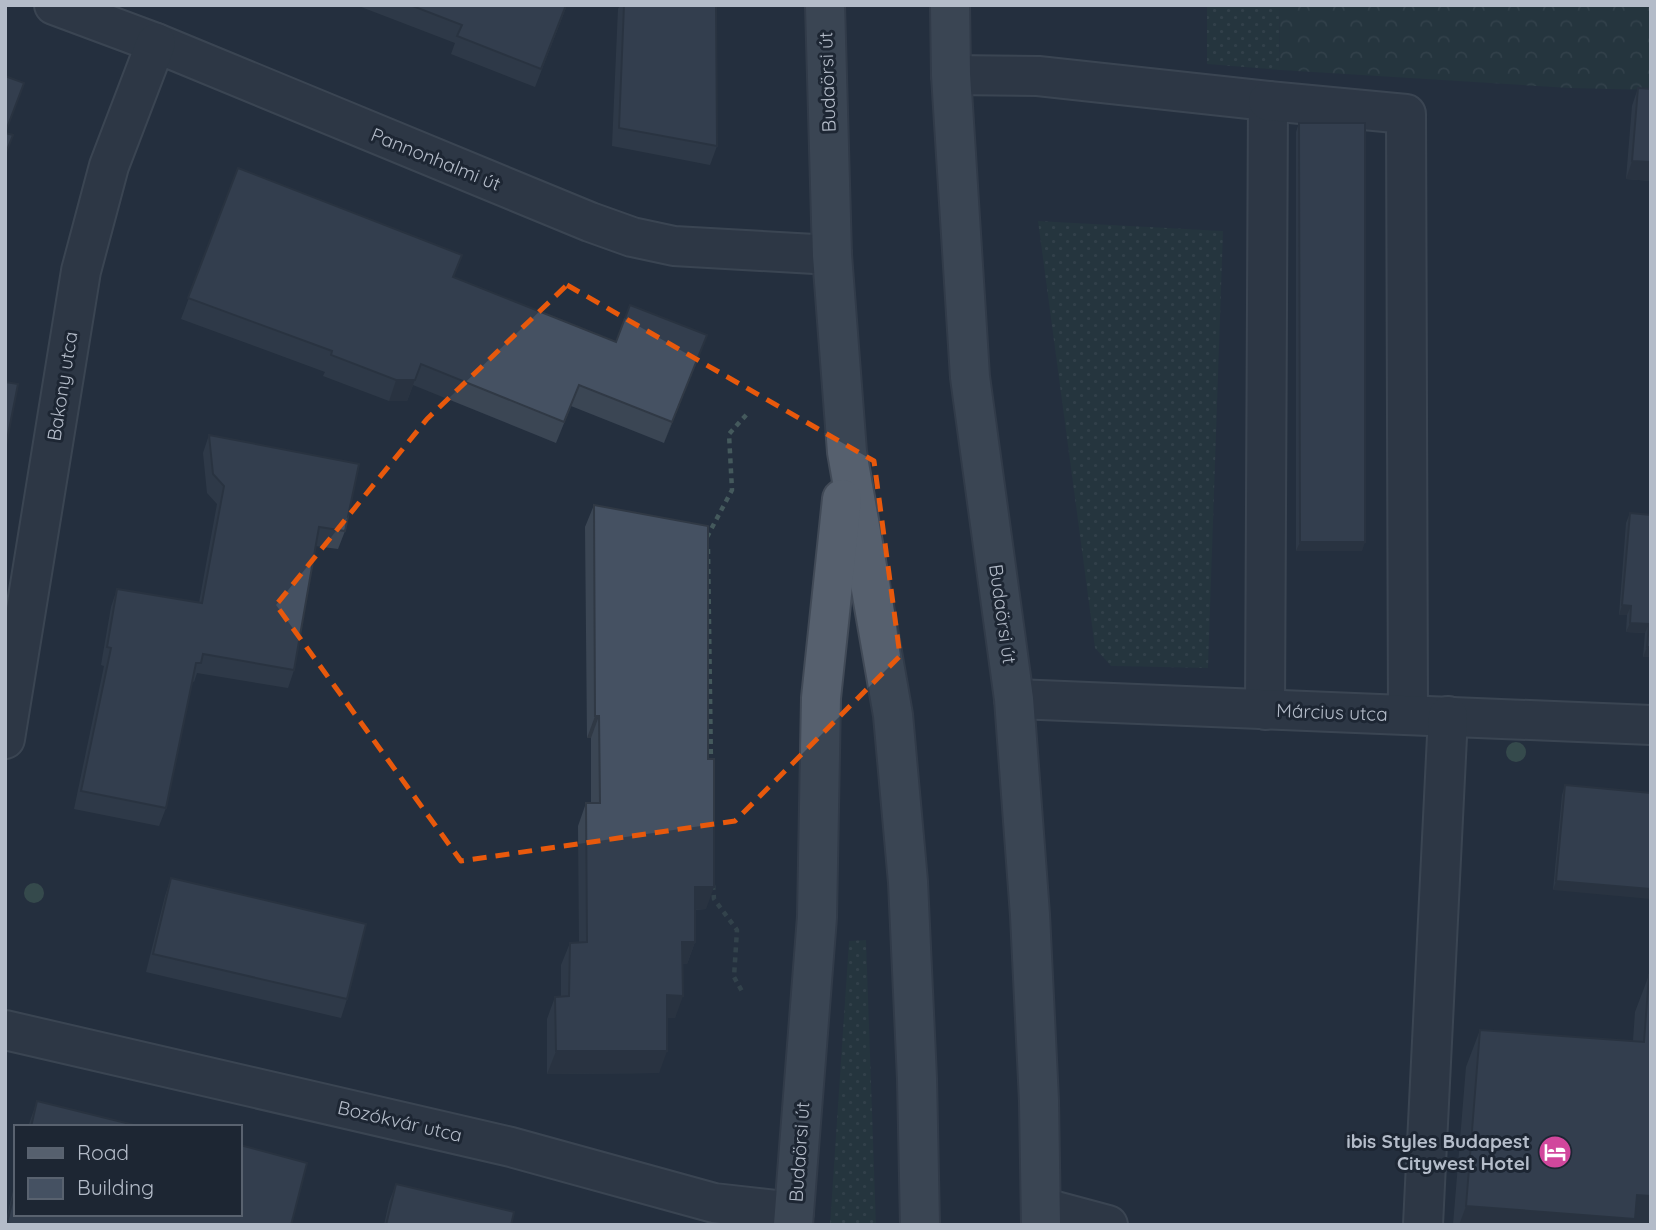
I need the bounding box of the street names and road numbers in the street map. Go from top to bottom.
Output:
street label: Budaörsi út [813,31,841,133]
street label: Pannonhalmi út [368,122,504,196]
street label: Bakony utca [42,330,82,442]
street label: Budaörsi út [984,563,1022,665]
street label: Március utca [1276,698,1388,726]
street label: Bozókvár utca [335,1095,465,1147]
street label: Budaörsi út [784,1101,814,1203]

